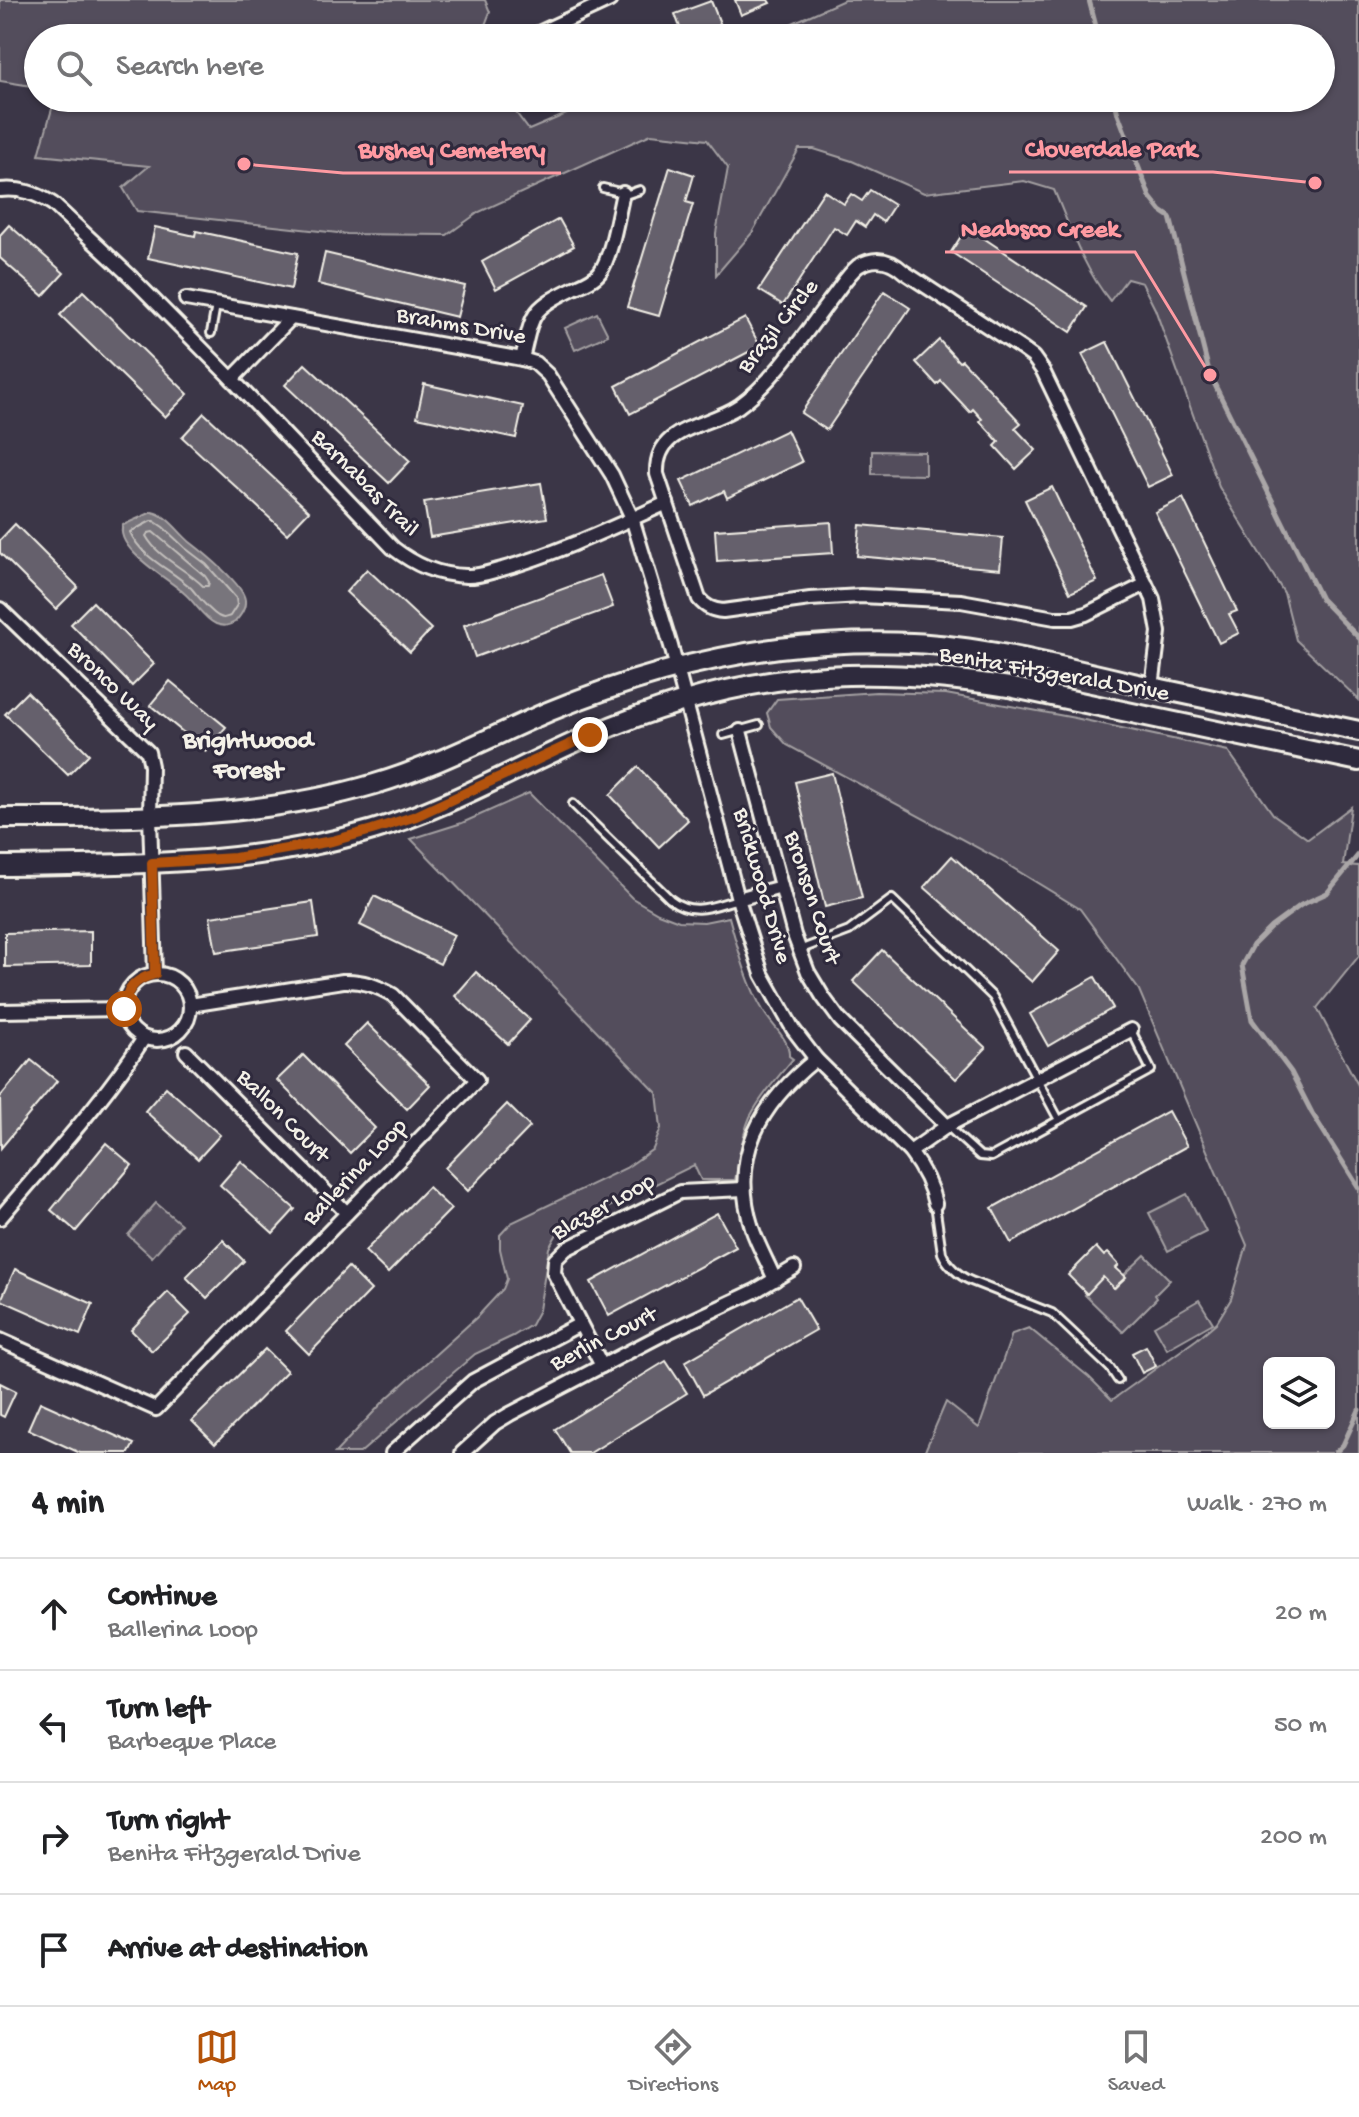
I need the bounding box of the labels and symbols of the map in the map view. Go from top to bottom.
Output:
callout: Cloverdale Park [1009,122,1213,172]
callout: Bushey Cemetery [343,123,561,173]
text: Cloverdale Park [1025,136,1200,167]
text: Bushey Cemetery [358,137,546,168]
callout: Neabsco Creek [945,202,1135,252]
text: Neabsco Creek [961,216,1123,247]
street label: Brazil Circle [731,273,826,381]
street label: Brahms Drive [393,301,529,353]
street label: Barnabas Trail [303,423,424,544]
street label: Bronco Way [59,635,164,738]
street label: Benita Fitzgerald Drive [936,640,1172,710]
route end [572,717,608,753]
district label: Brightwood Forest [182,727,316,788]
street label: Brickwood Drive [725,804,797,968]
street label: Bronson Court [776,827,847,970]
route start [106,991,142,1027]
street label: Ballon Court [228,1063,336,1171]
street label: Ballerina Loop [297,1113,415,1233]
street label: Blazer Loop [546,1168,661,1249]
street label: Berlin Court [545,1300,664,1380]

